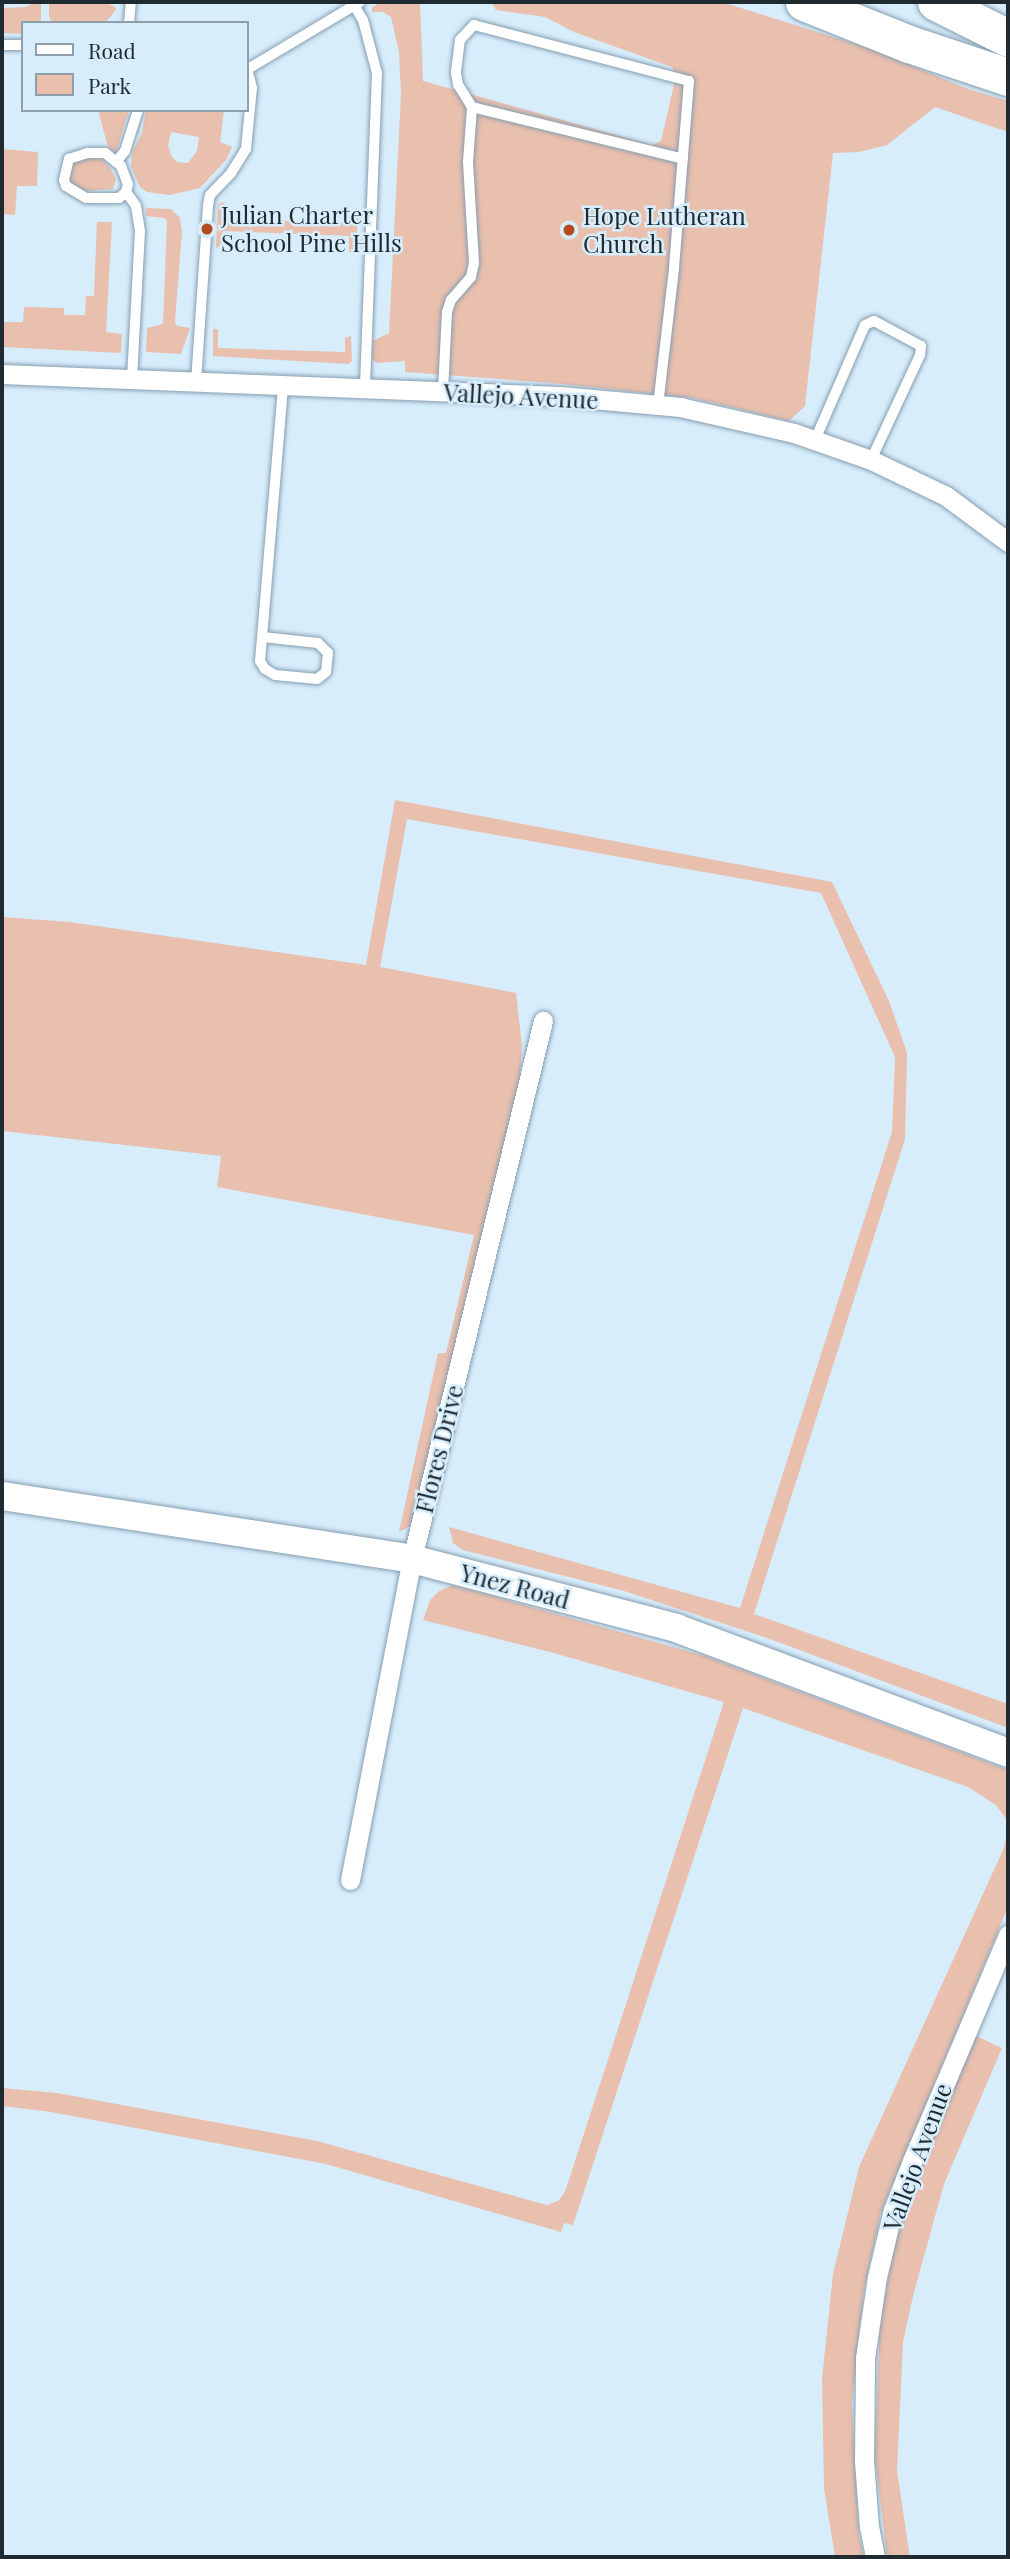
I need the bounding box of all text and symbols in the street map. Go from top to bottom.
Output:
legend [21,21,248,112]
text: Road [88,36,136,64]
text: Park [88,71,131,99]
place label: Julian Charter School Pine Hills [221,201,402,257]
place label: Hope Lutheran Church [583,202,746,258]
marker: Julian Charter School Pine Hills [199,221,215,237]
marker: Hope Lutheran Church [561,222,577,238]
street label: Vallejo Avenue [442,378,600,414]
street label: Flores Drive [409,1382,469,1516]
street label: Ynez Road [457,1558,573,1614]
street label: Vallejo Avenue [877,2079,957,2235]

